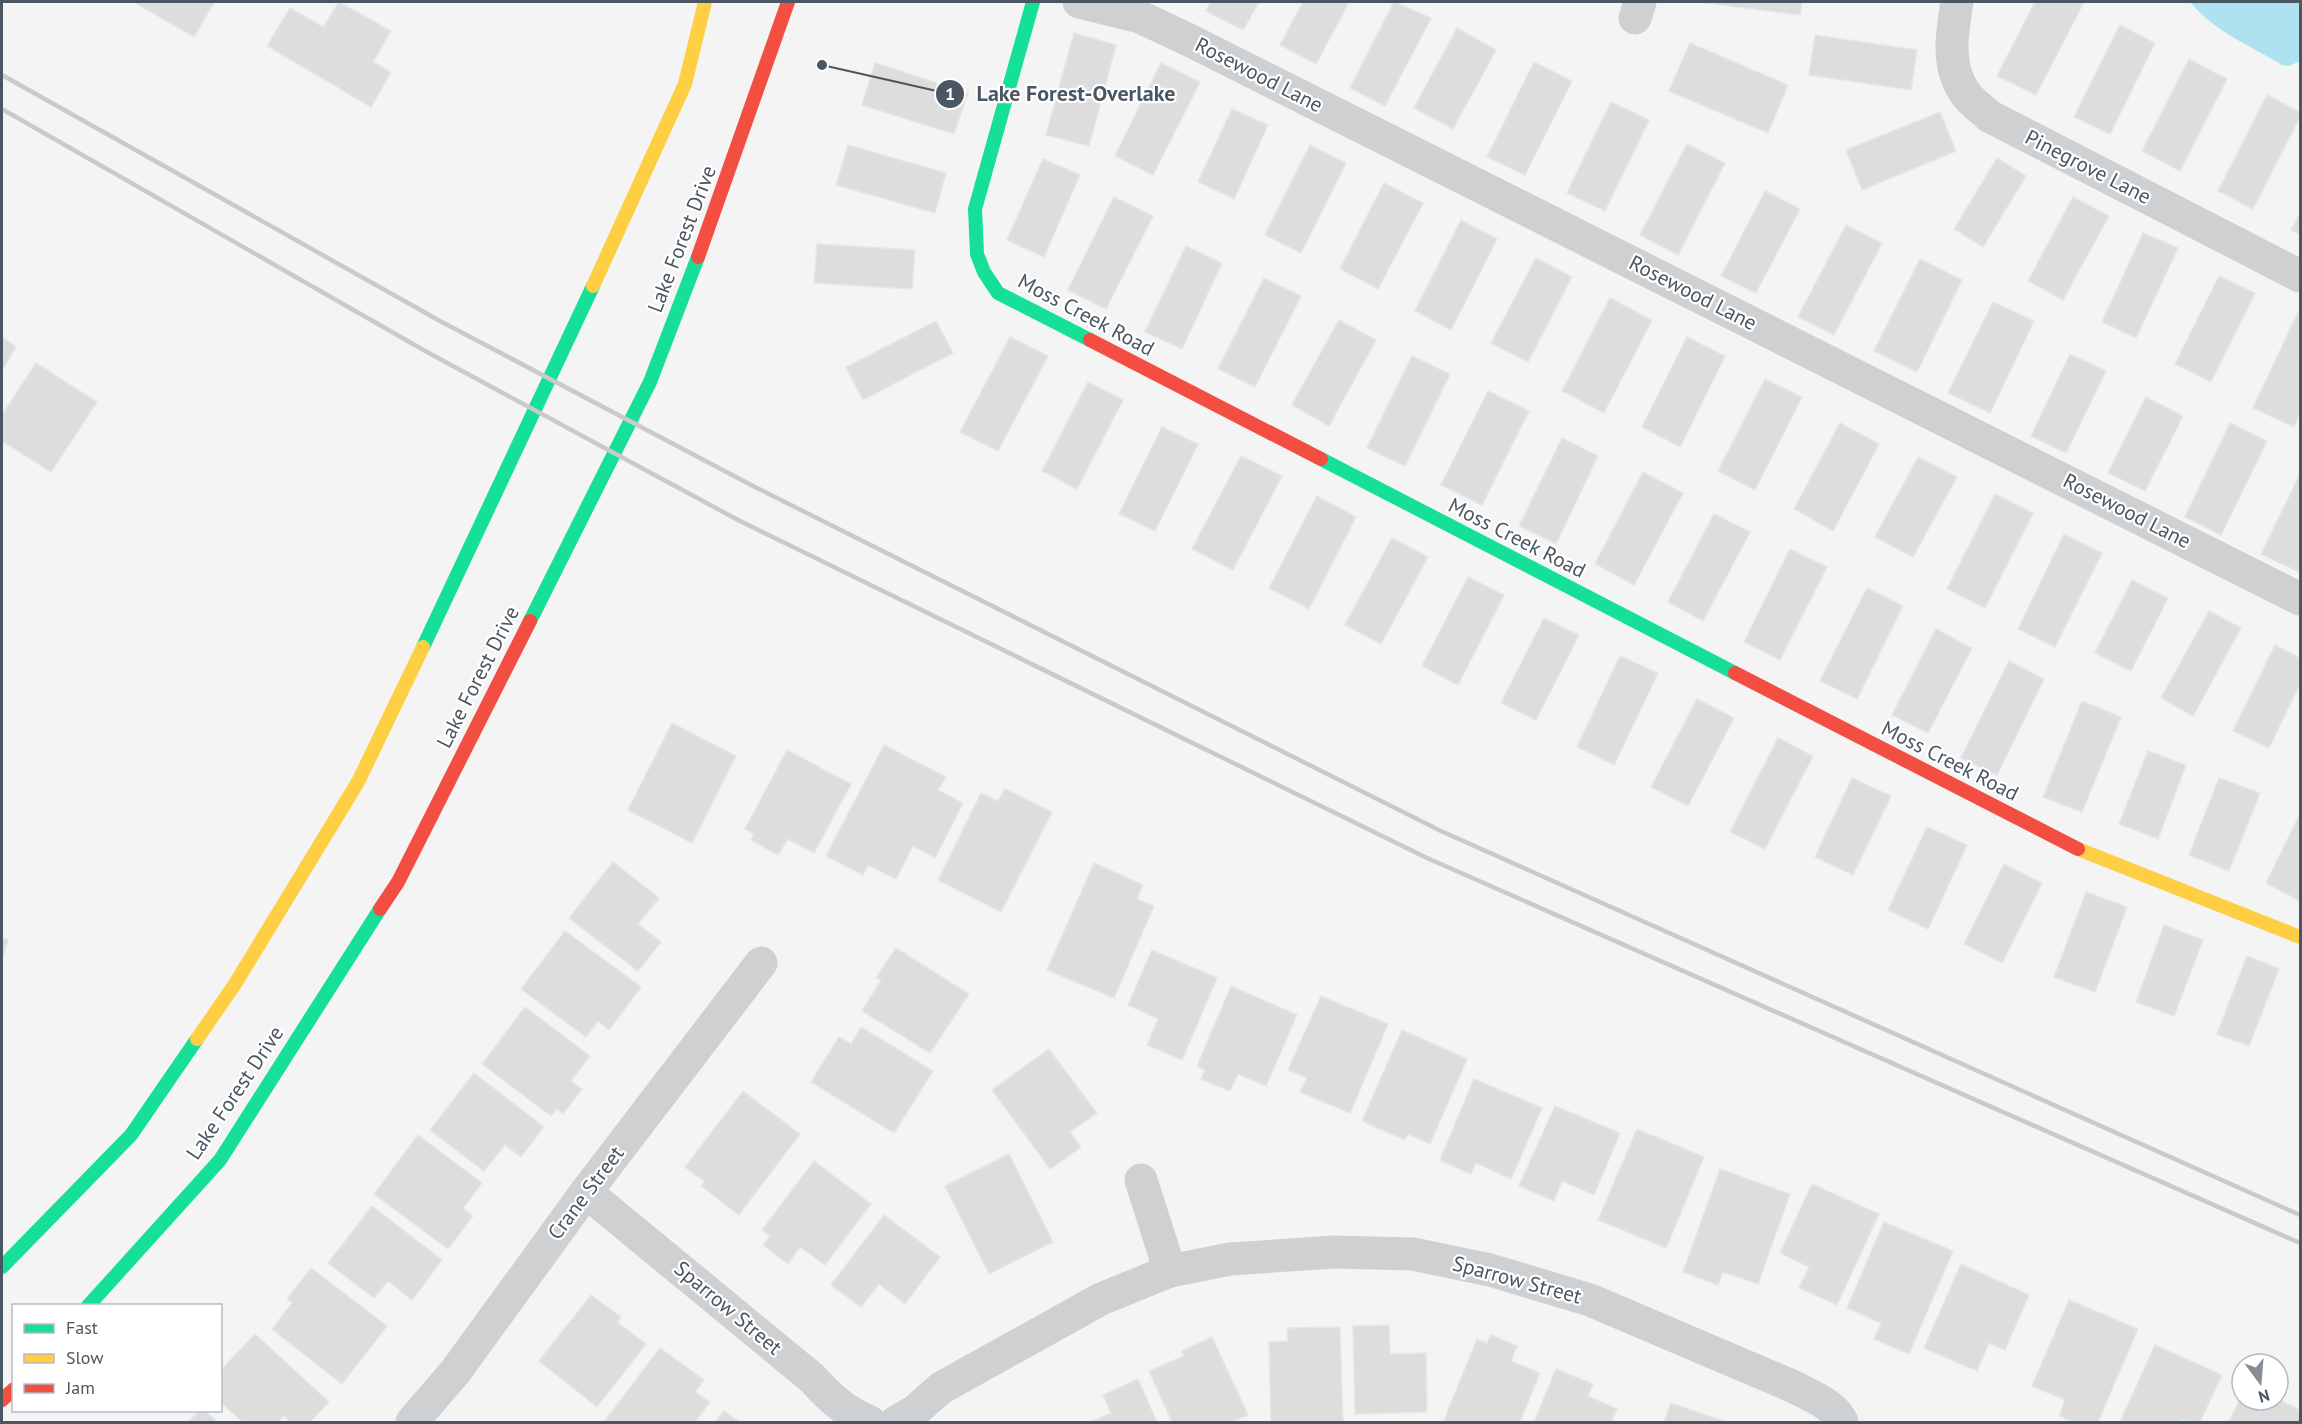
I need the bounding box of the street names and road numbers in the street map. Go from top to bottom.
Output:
street label: Rosewood Lane [1191,31,1328,118]
street label: Pinegrove Lane [2021,123,2156,210]
street label: Lake Forest Drive [641,161,722,316]
street label: Rosewood Lane [1625,249,1762,336]
street label: Moss Creek Road [1013,267,1159,362]
street label: Rosewood Lane [2059,467,2196,554]
street label: Moss Creek Road [1444,491,1590,584]
street label: Lake Forest Drive [430,601,525,752]
street label: Moss Creek Road [1877,714,2023,807]
street label: Lake Forest Drive [180,1021,289,1165]
street label: Crane Street [542,1140,630,1245]
street label: Sparrow Street [1450,1249,1585,1310]
street label: Sparrow Street [669,1255,788,1361]

